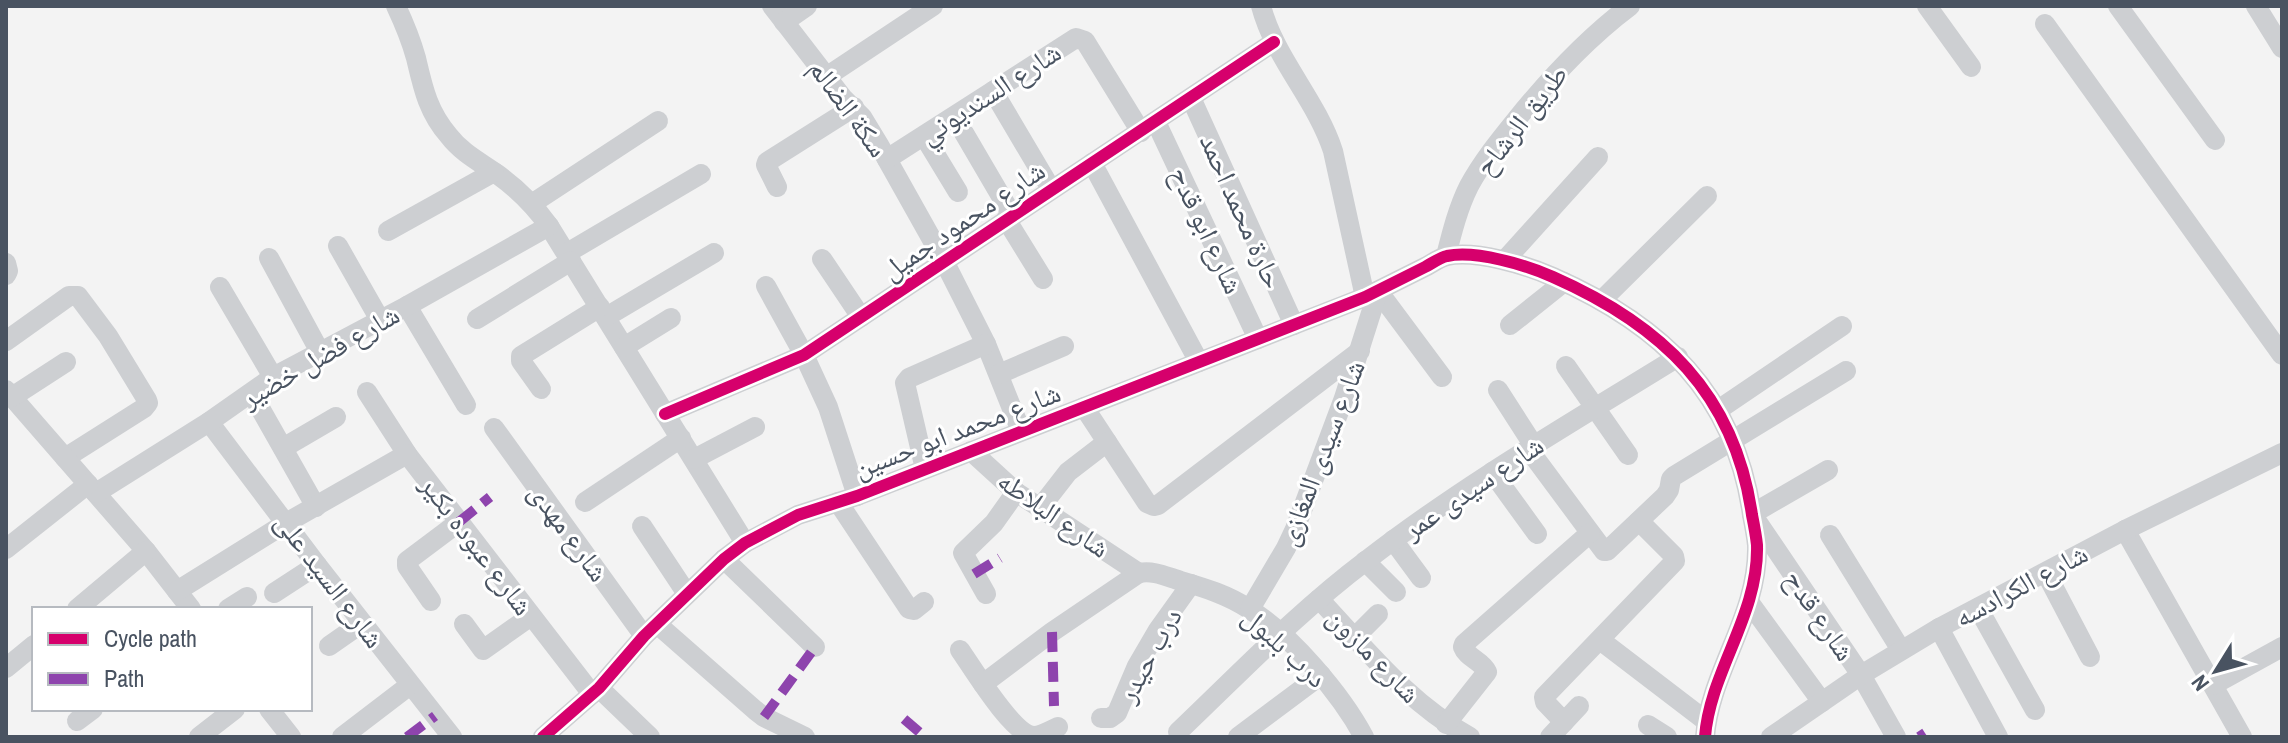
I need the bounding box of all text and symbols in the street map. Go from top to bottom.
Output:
street label: شارع السنديوني [912,33,1070,156]
street label: سكة الضالم [801,51,897,165]
street label: طريق الرشاح [1466,57,1576,183]
street label: حارة محمد احمد [1191,128,1293,294]
street label: شارع محمود جميل [874,151,1052,289]
street label: شارع ابو قدح [1161,160,1253,300]
street label: شارع فضل خضير [233,295,406,417]
street label: شارع سيدى المغازى [1268,355,1374,551]
street label: شارع محمد ابو حسين [848,373,1066,487]
street label: شارع سيدى عمر [1394,426,1551,549]
street label: شارع البلاطه [990,462,1118,566]
street label: شارع عبوده بكير [411,466,542,623]
street label: شارع مهدى [520,475,618,589]
street label: شارع السيد على [266,504,394,656]
street label: شارع الكرادسه [1948,534,2094,636]
street label: شارع قدح [1776,562,1864,668]
street label: درب بلبول [1234,598,1336,696]
street label: شارع مازون [1319,599,1429,711]
street label: درب حيدر [1107,601,1190,710]
legend [32,607,312,711]
text: Cycle path [104,622,197,654]
north arrow [2176,631,2256,711]
text: Path [104,662,145,694]
text: N [2184,669,2216,697]

